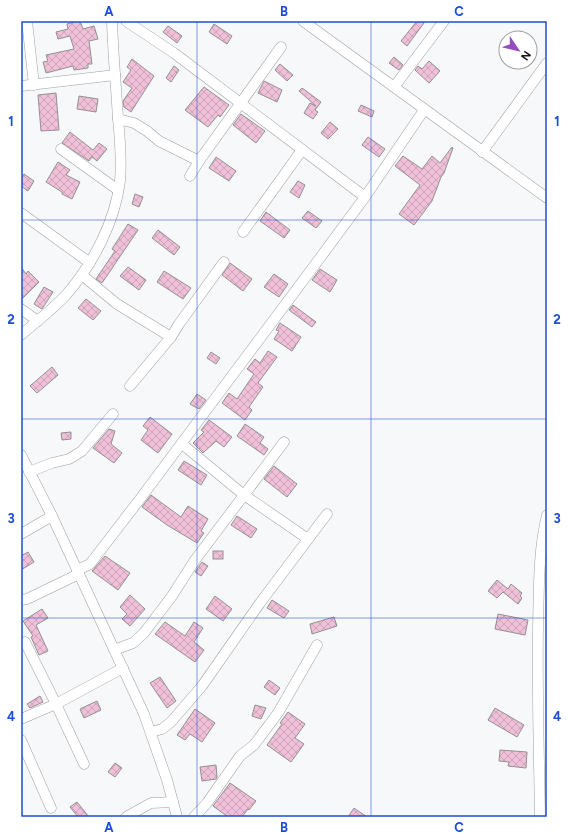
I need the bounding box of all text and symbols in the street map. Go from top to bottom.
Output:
text: A [104,4,114,19]
text: B [280,4,288,19]
text: C [454,4,464,19]
north arrow [498,30,538,70]
text: N [518,48,534,63]
text: 1 [8,114,14,129]
text: 1 [554,114,560,129]
text: 2 [7,312,15,327]
text: 2 [553,312,561,327]
text: 3 [7,511,15,526]
text: 3 [553,511,561,526]
text: 4 [7,709,15,724]
text: 4 [553,709,561,724]
text: A [104,820,114,835]
text: B [280,820,288,835]
text: C [454,820,464,835]

